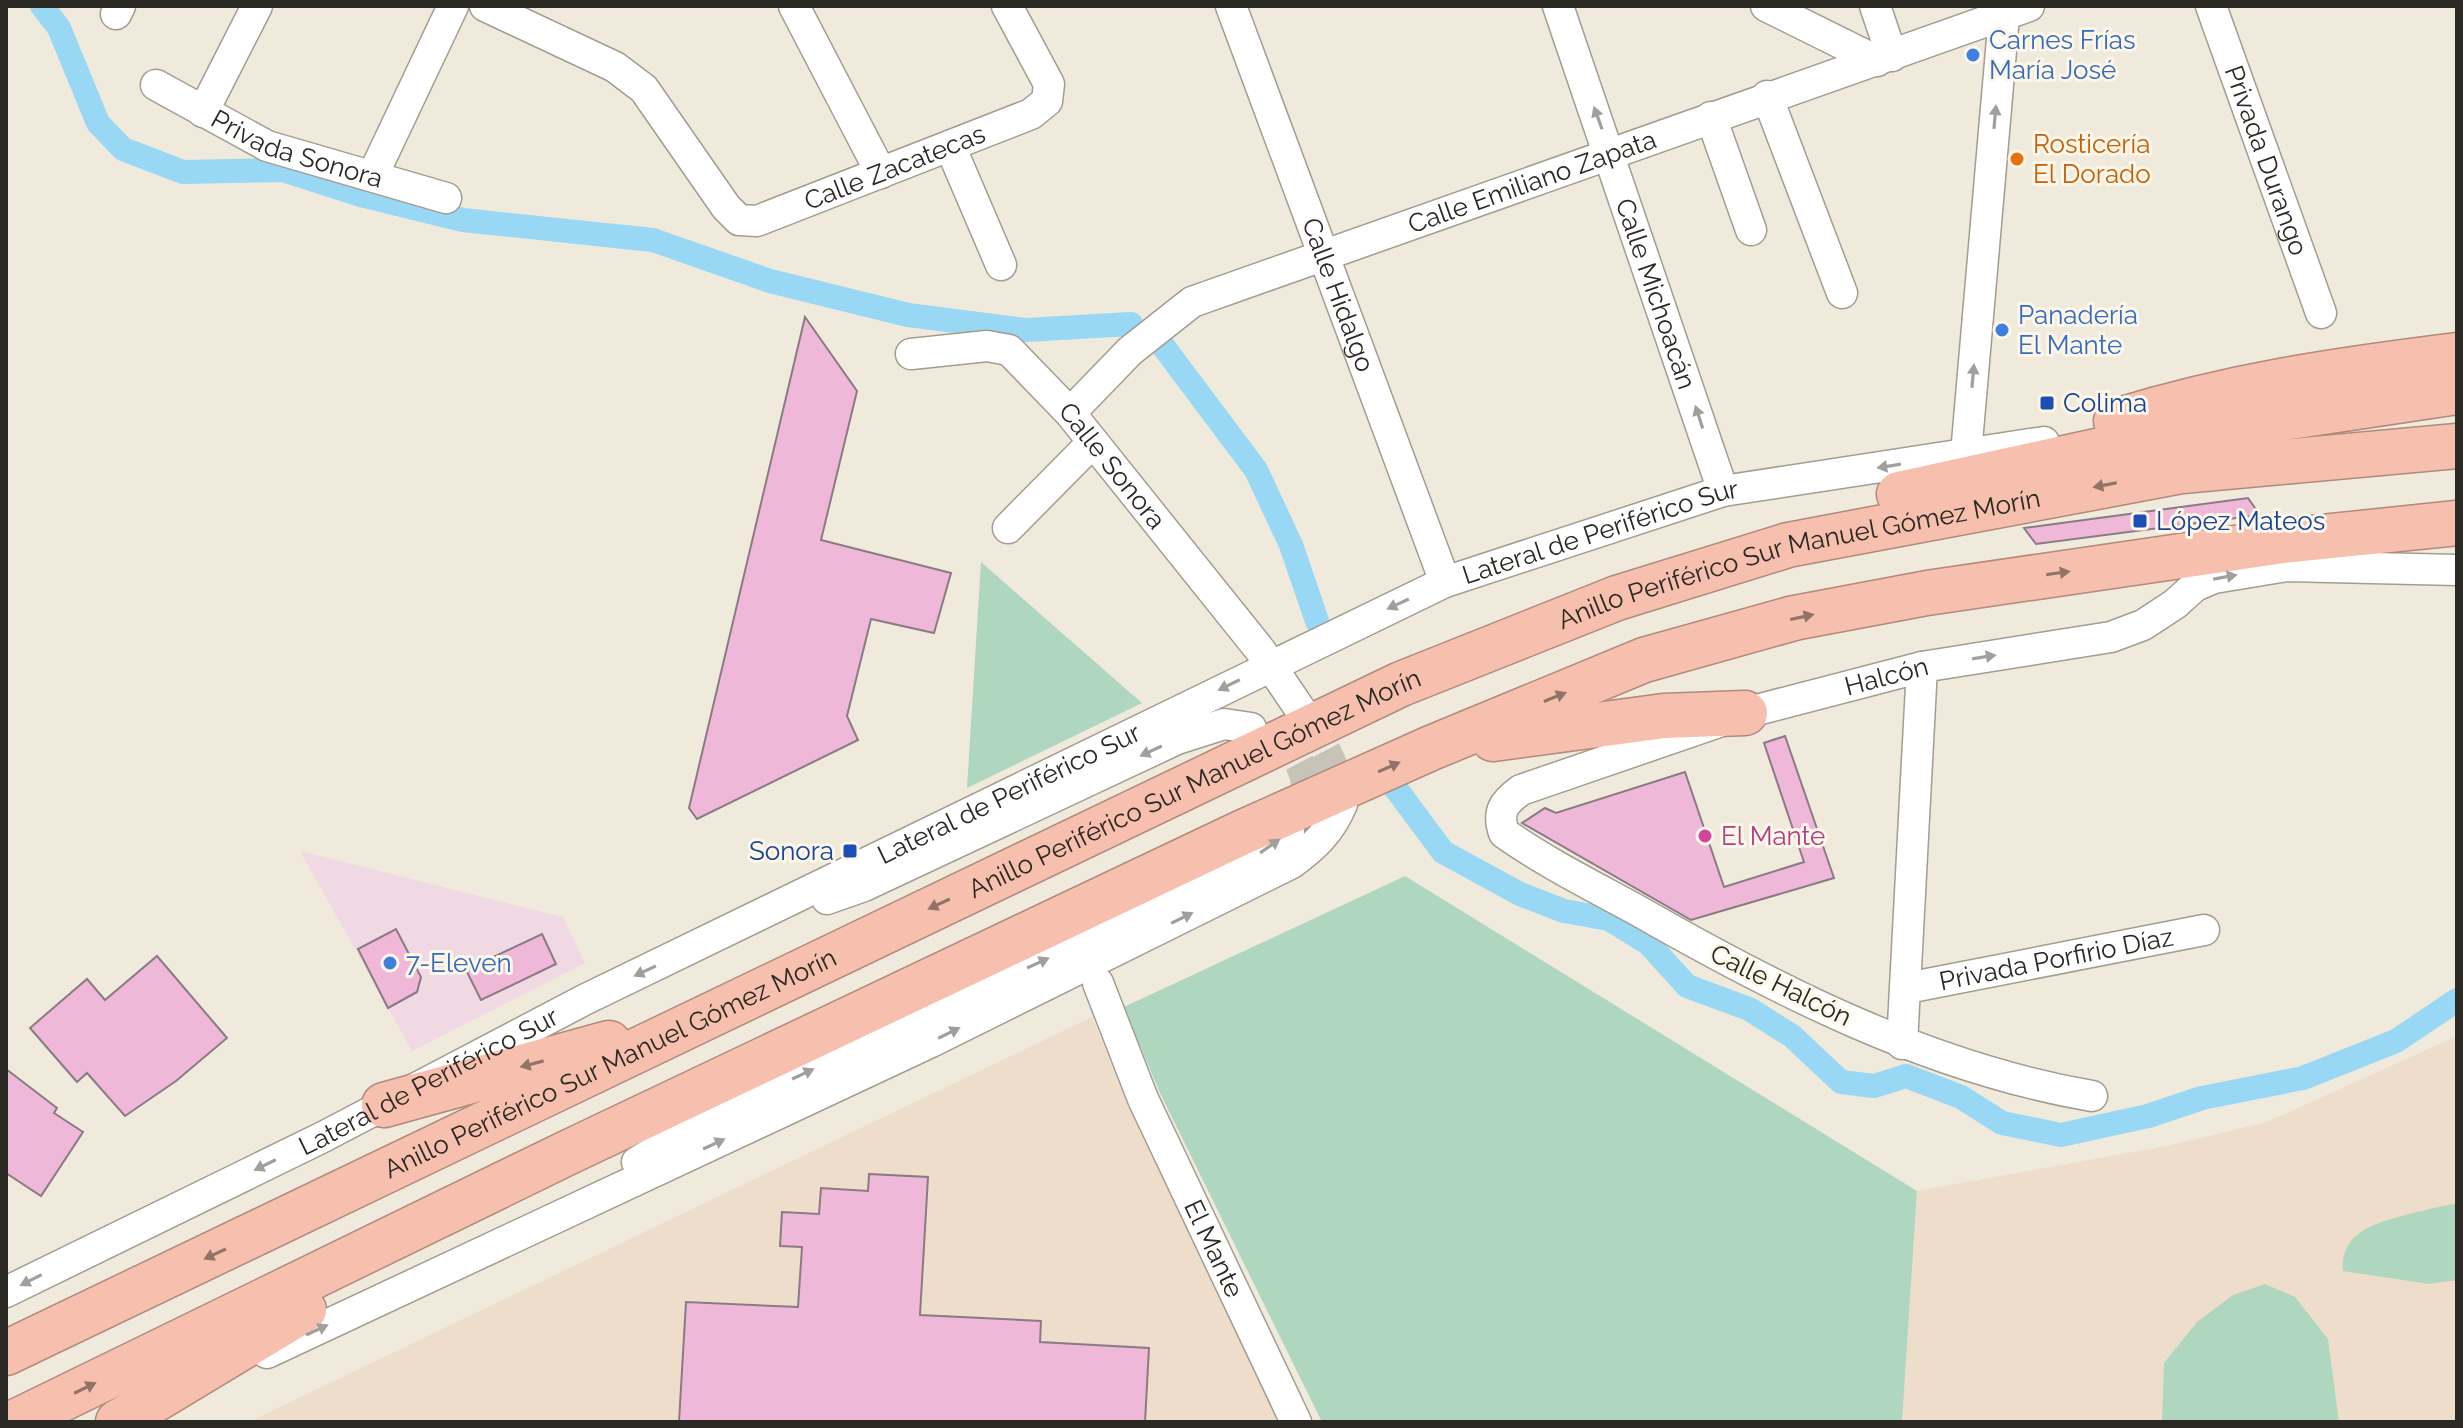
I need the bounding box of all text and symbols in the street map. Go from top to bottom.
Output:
place label: Carnes Frías María José [1989,25,2136,85]
marker: Carnes Frías María José [1964,46,1982,64]
street label: Privada Durango [2219,61,2314,259]
street label: Privada Sonora [206,103,386,194]
one-way arrow [1989,104,2002,129]
one-way arrow [1591,106,1604,130]
street label: Calle Zacatecas [800,118,990,216]
street label: Calle Emiliano Zapata [1404,124,1660,239]
place label: Rosticería El Dorado [2033,129,2151,189]
marker: Rosticería El Dorado [2008,150,2026,168]
street label: Calle Michoacán [1610,195,1702,393]
street label: Calle Hidalgo [1296,214,1381,376]
place label: Panadería El Mante [2018,300,2138,360]
marker: Panadería El Mante [1993,321,2011,339]
one-way arrow [1967,363,1980,388]
place label: Colima [2063,388,2147,418]
marker: Colima [2038,394,2056,412]
street label: Calle Sonora [1053,396,1172,535]
one-way arrow [1692,405,1704,429]
one-way arrow [1876,460,1901,473]
street label: Lateral de Periférico Sur [1459,474,1740,590]
one-way arrow [2092,480,2117,492]
street label: Anillo Periférico Sur Manuel Gómez Morín [1553,483,2043,635]
place label: López Mateos [2156,506,2325,536]
marker: López Mateos [2131,512,2149,530]
one-way arrow [2046,566,2071,579]
one-way arrow [2213,570,2238,582]
one-way arrow [1387,597,1410,611]
one-way arrow [1790,610,1815,622]
one-way arrow [1972,650,1997,663]
street label: Halcón [1841,651,1931,701]
street label: Anillo Periférico Sur Manuel Gómez Morín [963,663,1425,904]
one-way arrow [1218,678,1241,691]
one-way arrow [1543,690,1567,703]
street label: Lateral de Periférico Sur [873,717,1145,870]
one-way arrow [1139,744,1162,758]
one-way arrow [1377,760,1401,773]
place label: El Mante [1721,821,1825,851]
marker: El Mante [1696,827,1714,845]
place label: Sonora [749,836,834,866]
one-way arrow [1259,839,1280,854]
marker: Sonora [841,842,859,860]
one-way arrow [927,897,950,911]
one-way arrow [1170,911,1193,925]
street label: Privada Porfirio Díaz [1937,921,2176,996]
street label: Calle Halcón [1706,938,1856,1032]
street label: Anillo Periférico Sur Manuel Gómez Morín [379,942,841,1184]
place label: 7-Eleven [406,948,512,978]
marker: 7-Eleven [381,954,399,972]
one-way arrow [1026,956,1049,970]
one-way arrow [633,964,657,978]
street label: Lateral de Periférico Sur [294,1001,563,1161]
one-way arrow [937,1027,960,1040]
one-way arrow [520,1059,545,1071]
one-way arrow [791,1067,815,1081]
one-way arrow [702,1137,725,1151]
one-way arrow [253,1158,276,1172]
street label: El Mante [1178,1195,1250,1302]
one-way arrow [204,1247,227,1261]
one-way arrow [20,1273,43,1286]
one-way arrow [306,1323,329,1337]
one-way arrow [74,1381,97,1395]

